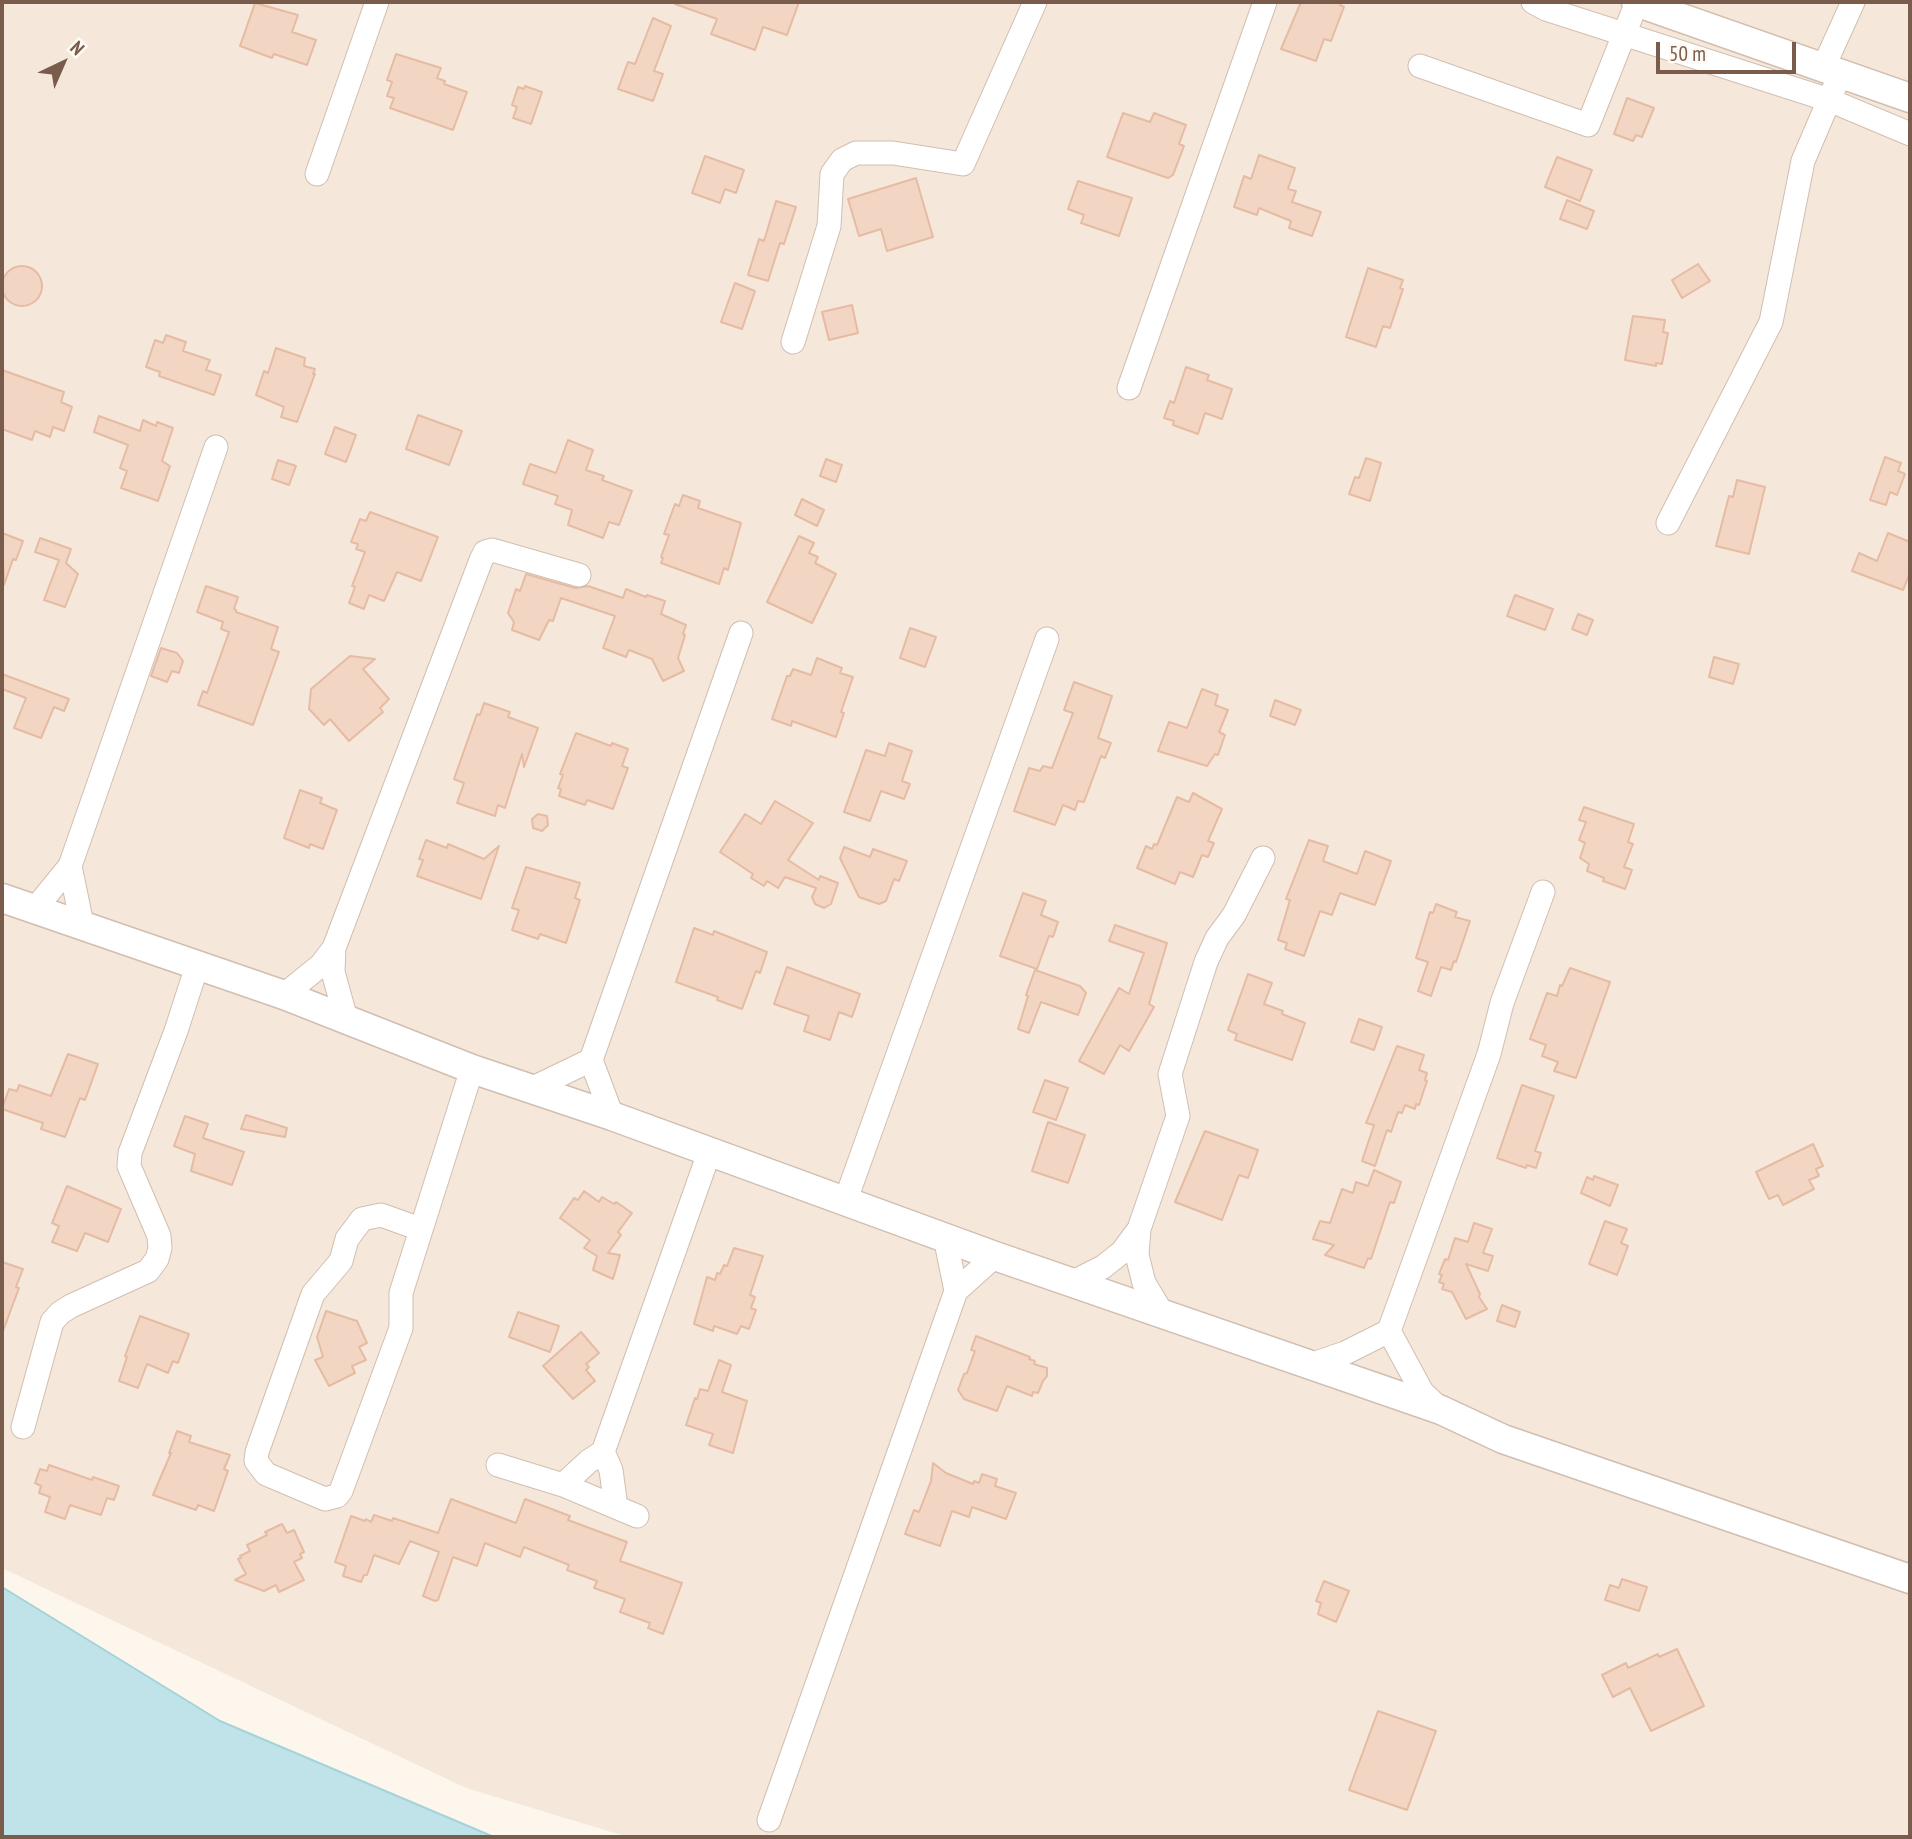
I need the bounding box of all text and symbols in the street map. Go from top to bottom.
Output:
north arrow [28,28,98,98]
scale bar [1660,28,1800,72]
text: N [66,36,90,60]
text: 50 m [1669,40,1706,67]

